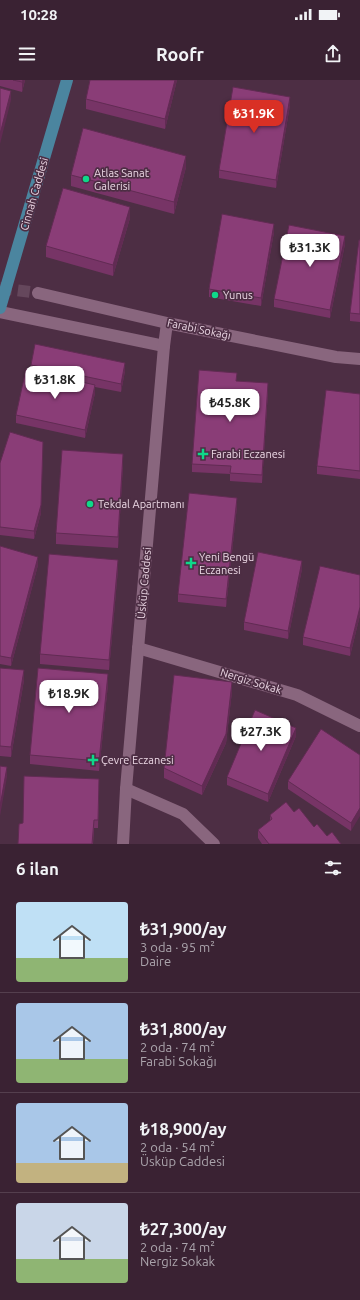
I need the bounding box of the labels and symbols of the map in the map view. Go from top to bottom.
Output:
pin: ₺31.9K [221,100,287,134]
street label: Cinnah Caddesi [18,156,50,232]
place label: Atlas Sanat Galerisi [94,167,150,192]
marker: Atlas Sanat Galerisi [81,174,91,184]
pin: ₺31.3K [277,234,343,268]
place label: Yunus [223,289,253,301]
marker: Yunus [210,290,220,300]
street label: Farabi Sokağı [166,316,232,342]
pin: ₺31.8K [22,366,88,400]
pin: ₺45.8K [197,389,263,423]
place label: Farabi Eczanesi [211,448,285,460]
marker: Farabi Eczanesi [198,449,208,459]
place label: Tekdal Apartmanı [98,498,184,510]
marker: Tekdal Apartmanı [85,499,95,509]
street label: Üsküp Caddesi [135,547,153,619]
place label: Yeni Bengü Eczanesi [199,551,254,576]
marker: Yeni Bengü Eczanesi [186,558,196,568]
street label: Nergiz Sokak [219,666,284,696]
pin: ₺18.9K [36,680,102,714]
pin: ₺27.3K [228,718,294,752]
place label: Çevre Eczanesi [101,754,174,766]
marker: Çevre Eczanesi [88,755,98,765]

